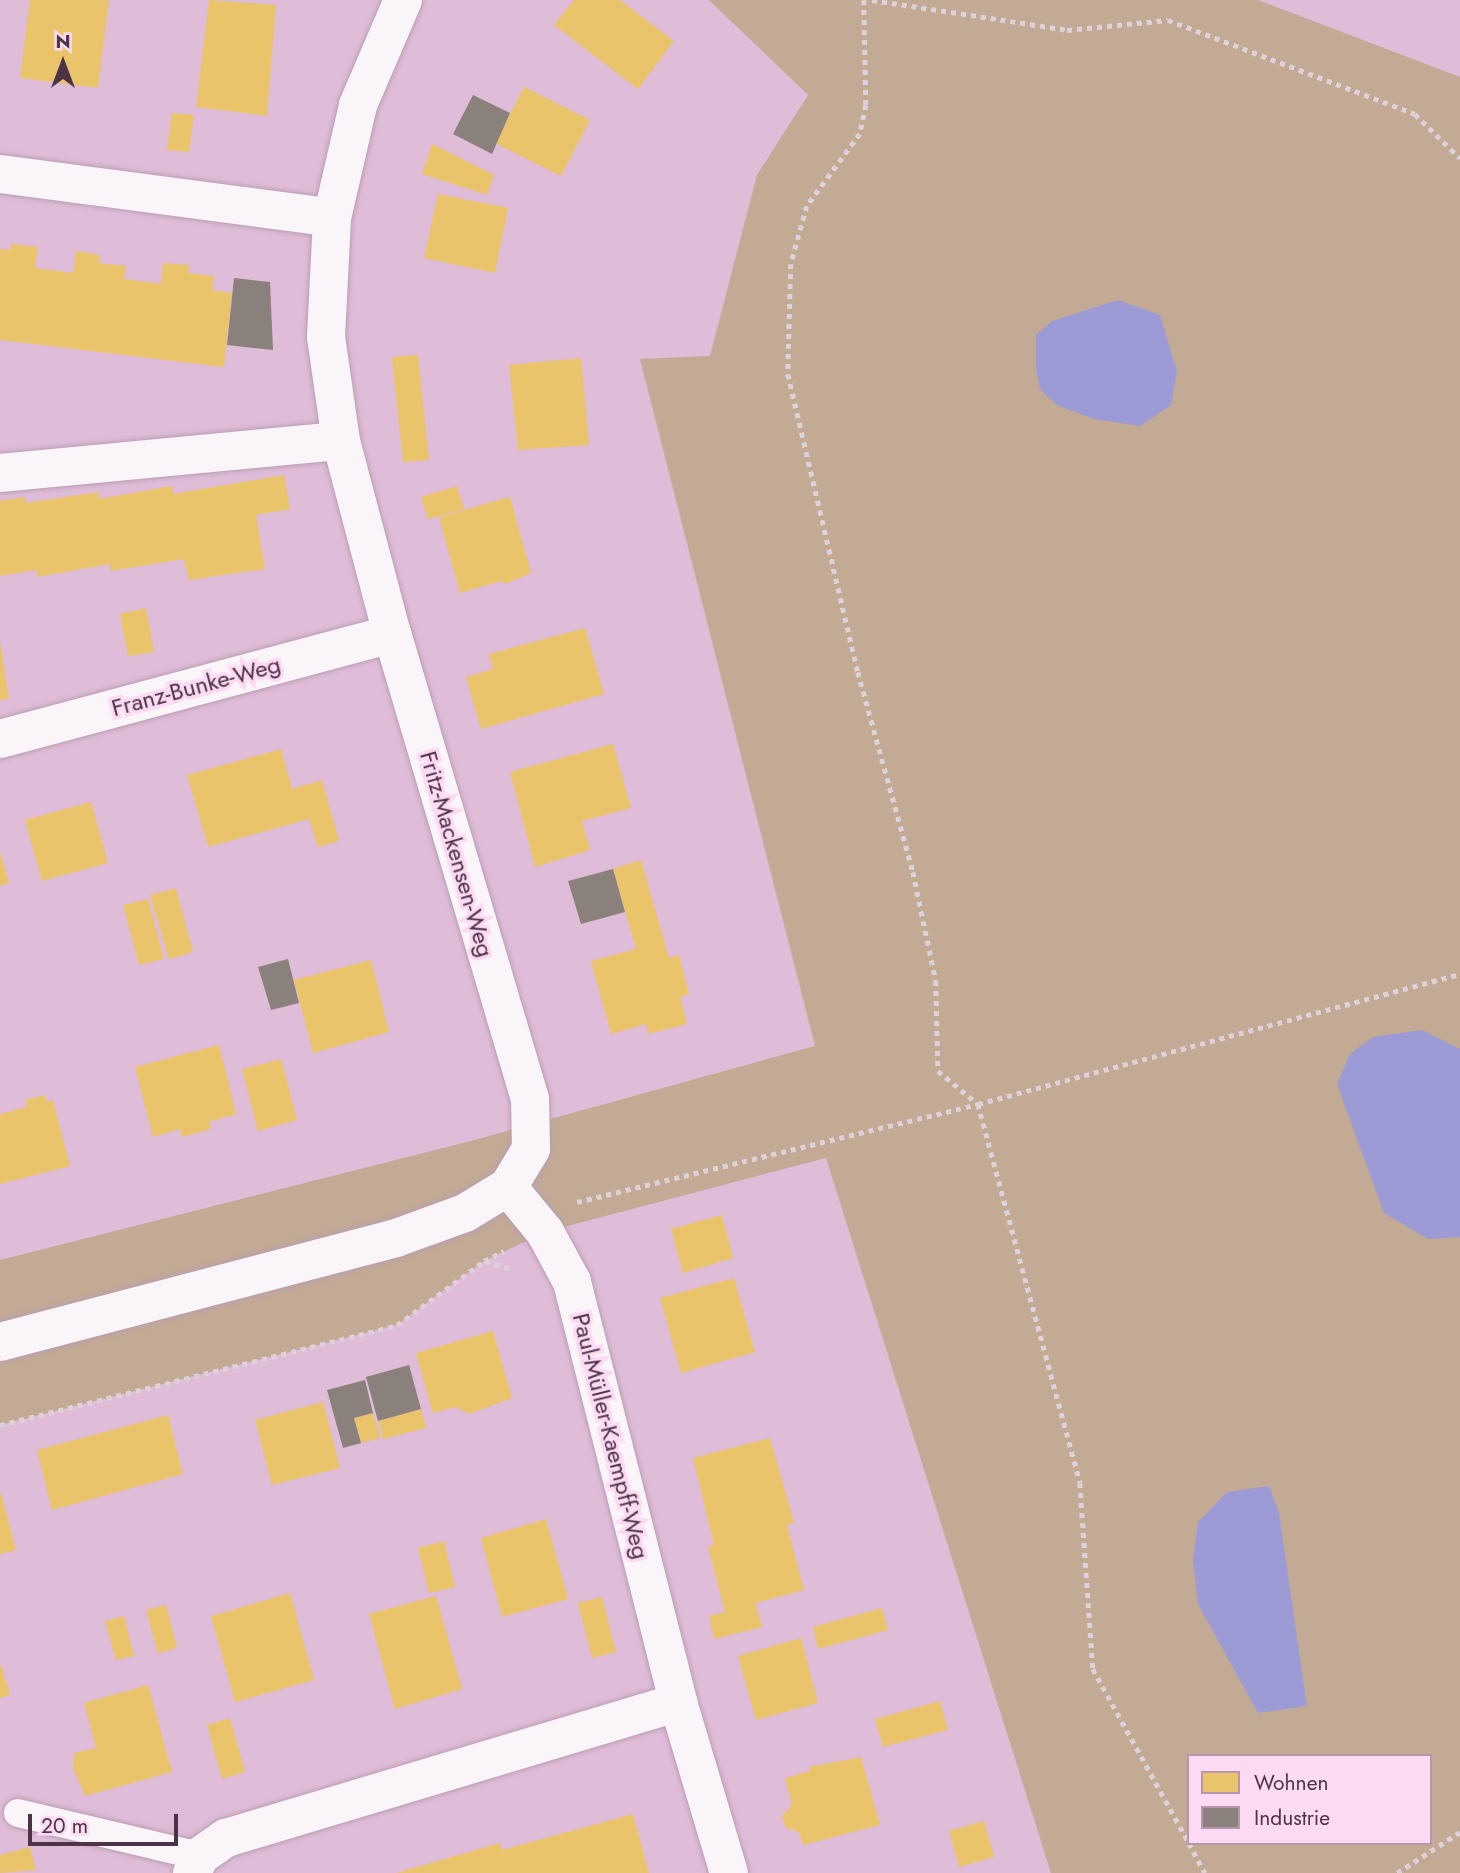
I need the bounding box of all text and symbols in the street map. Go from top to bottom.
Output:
north arrow [28,28,98,98]
text: N [55,28,71,55]
street label: Franz-Bunke-Weg [108,650,284,722]
street label: Fritz-Mackensen-Weg [414,748,500,960]
street label: Paul-Müller-Kaempff-Weg [567,1310,655,1562]
legend [1187,1754,1432,1845]
text: Wohnen [1254,1768,1328,1798]
scale bar [32,1800,182,1844]
text: Industrie [1254,1803,1330,1833]
text: 20 m [41,1811,88,1841]

